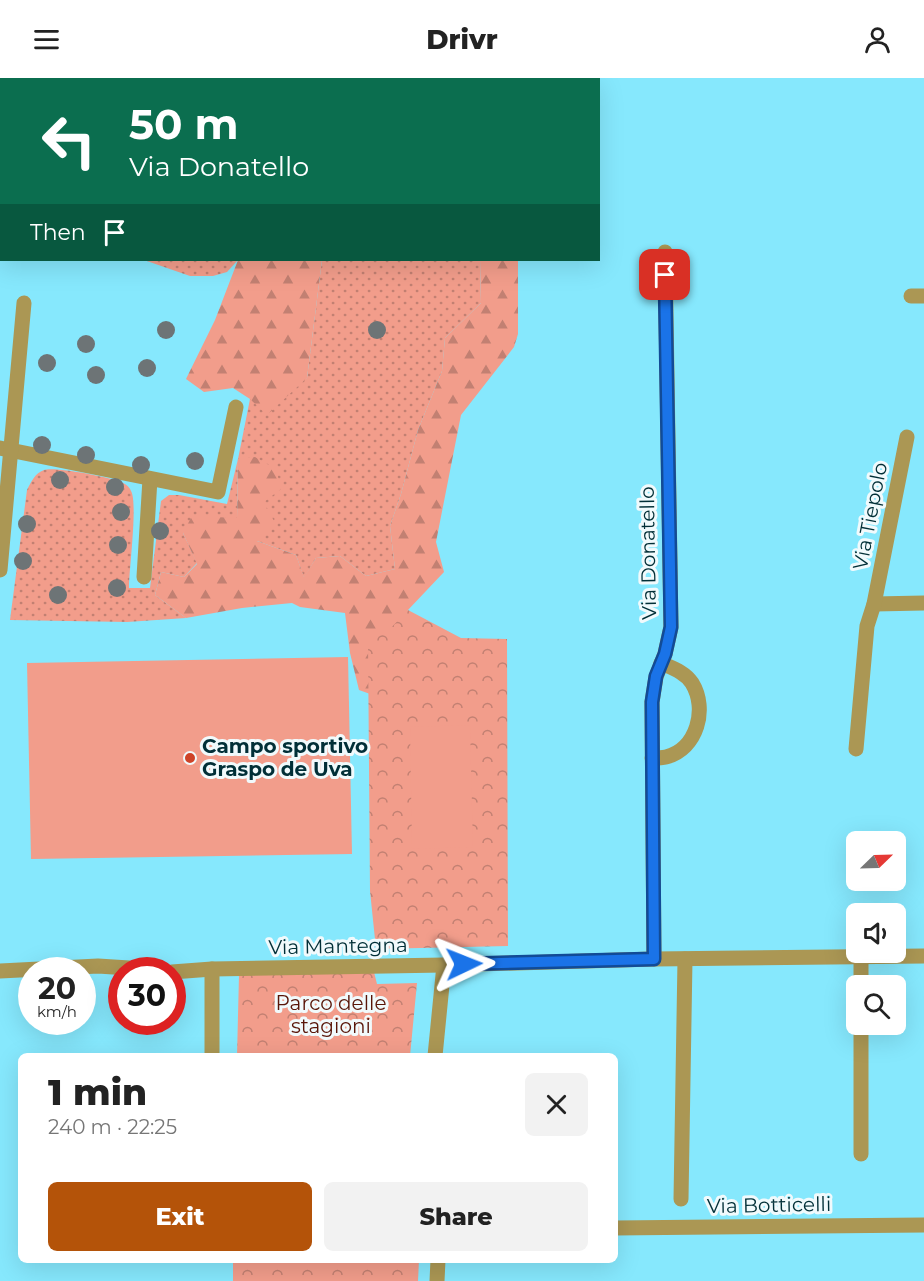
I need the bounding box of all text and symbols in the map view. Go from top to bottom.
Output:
icon: menu [30,23,63,56]
text: Drivr [426,23,498,56]
icon: person [861,23,894,56]
text: 50 m [129,98,238,150]
icon: left [30,102,108,180]
text: Via Donatello [129,150,309,183]
icon: arrive [98,216,131,249]
text: Then [30,219,86,246]
pin [639,249,690,300]
icon: arrive [648,258,681,291]
street label: Via Tiepolo [848,460,892,572]
street label: Via Donatello [635,486,661,620]
place label: Campo sportivo Graspo de Uva [202,734,368,781]
marker: Campo sportivo Graspo de Uva [183,751,197,765]
north arrow [846,831,906,891]
map controls [846,831,906,1035]
button: sound [846,903,906,963]
position arrow [432,932,496,996]
street label: Via Mantegna [268,933,408,959]
speed limit sign: 30 [108,957,186,1035]
text: 20 [38,970,76,1007]
button: search [846,975,906,1035]
park label: Parco delle stagioni [276,991,386,1038]
text: km/h [37,1002,77,1021]
text: 1 min [48,1070,147,1114]
button: close [525,1073,588,1136]
text: 240 m · 22:25 [48,1115,177,1139]
button: Exit [48,1182,312,1251]
button: Share [324,1182,588,1251]
street label: Via Botticelli [707,1192,831,1218]

